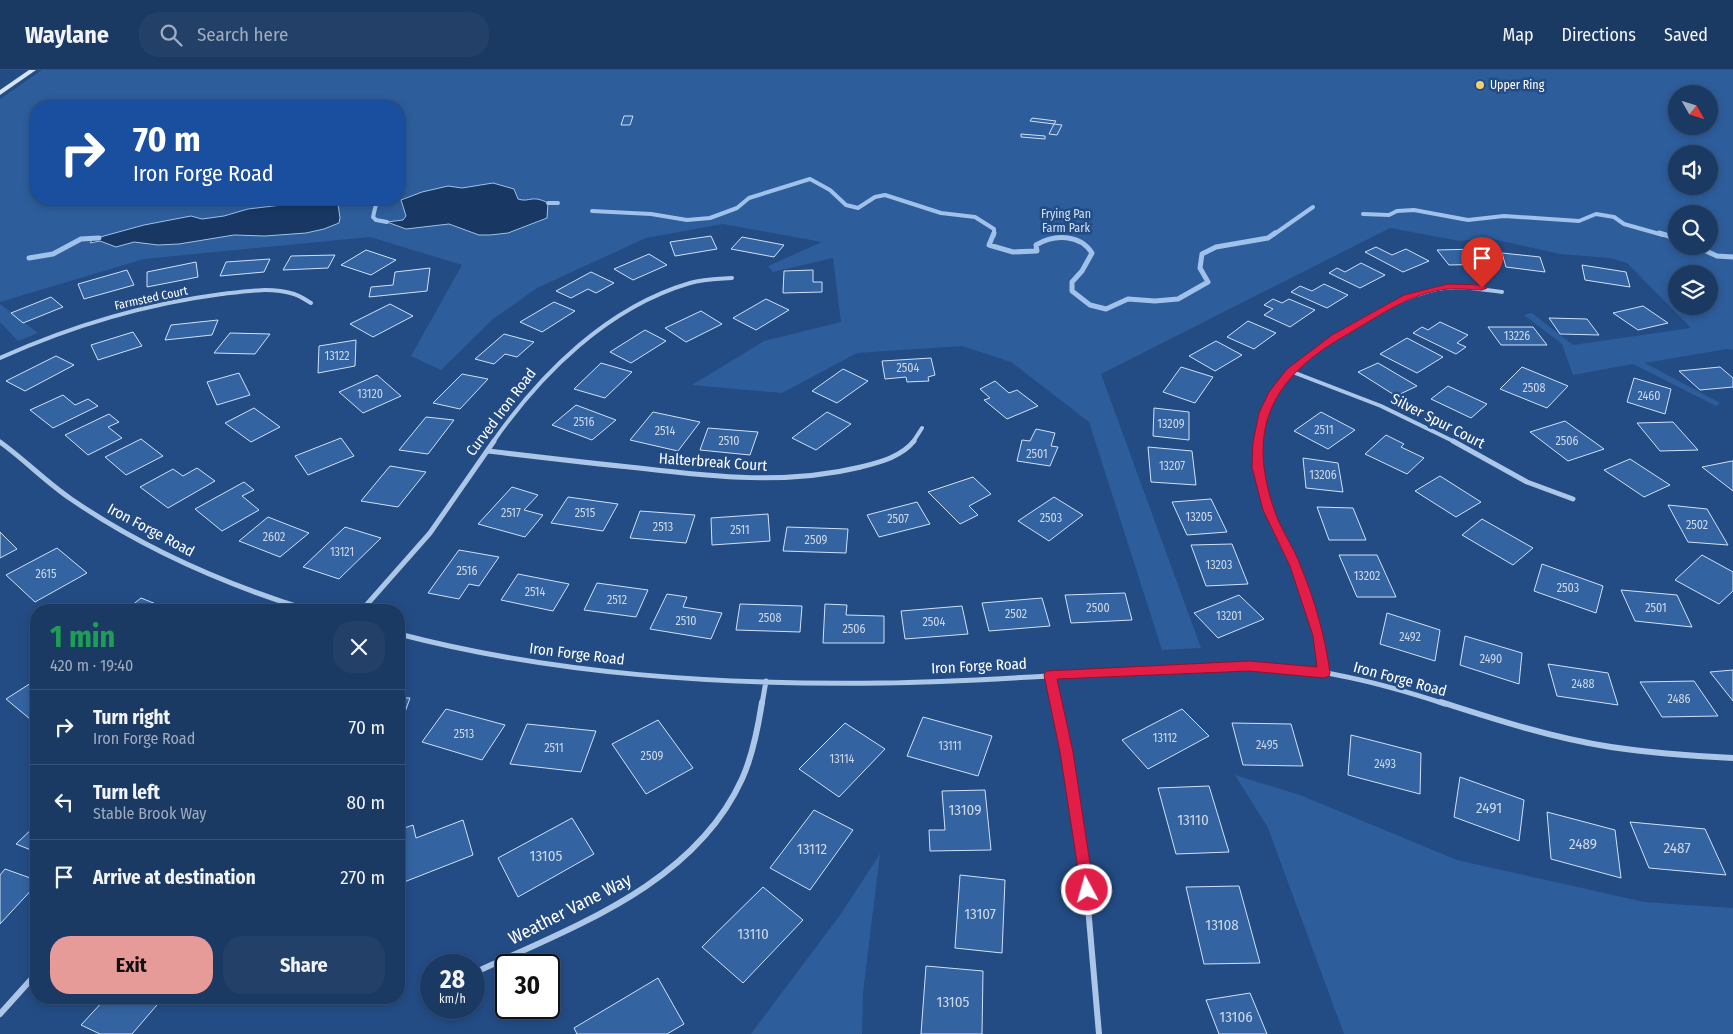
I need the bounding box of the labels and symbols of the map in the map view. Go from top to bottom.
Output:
place label: Upper Ring [1490,78,1545,92]
marker: Upper Ring [1474,79,1486,91]
north arrow [1668,85,1718,135]
park label: Frying Pan Farm Park [1041,207,1091,235]
pin [1461,237,1503,288]
street label: Farmsted Court [113,283,189,313]
house number: 13226 [1504,329,1530,343]
house number: 13122 [324,349,350,363]
house number: 2504 [897,361,920,375]
street label: Curved Iron Road [462,365,540,459]
house number: 2508 [1522,381,1546,395]
house number: 13120 [357,387,383,401]
house number: 2460 [1637,389,1661,403]
street label: Silver Spur Court [1388,390,1488,452]
house number: 2516 [574,415,594,429]
house number: 13209 [1157,417,1185,431]
house number: 2511 [1314,423,1334,437]
house number: 2514 [655,424,676,438]
house number: 2510 [718,434,740,448]
house number: 2506 [1555,434,1579,448]
house number: 2501 [1026,447,1048,461]
street label: Halterbreak Court [658,449,768,475]
house number: 13207 [1159,459,1185,473]
house number: 13206 [1309,468,1337,482]
street label: Iron Forge Road [104,500,198,560]
house number: 2517 [501,506,521,520]
house number: 2515 [575,506,596,520]
house number: 13205 [1185,510,1213,524]
house number: 2503 [1040,511,1062,525]
house number: 2507 [887,512,909,526]
house number: 2502 [1686,518,1708,532]
house number: 2513 [653,520,673,534]
house number: 2511 [730,523,750,537]
house number: 2602 [263,530,285,544]
house number: 2509 [805,533,828,547]
house number: 13121 [330,545,354,559]
house number: 13203 [1206,558,1232,572]
house number: 2516 [457,564,477,578]
house number: 2615 [36,567,57,581]
house number: 13202 [1354,569,1380,583]
house number: 2503 [1557,581,1579,595]
house number: 2514 [525,585,546,599]
house number: 2512 [607,593,627,607]
house number: 2500 [1086,601,1110,615]
house number: 2501 [1645,601,1667,615]
house number: 2502 [1005,607,1027,621]
house number: 13201 [1216,609,1242,623]
house number: 2508 [758,611,782,625]
house number: 2510 [675,614,697,628]
house number: 2504 [923,615,946,629]
house number: 2506 [842,622,866,636]
house number: 2492 [1399,630,1421,644]
street label: Iron Forge Road [528,639,626,669]
house number: 2490 [1480,652,1502,666]
street label: Iron Forge Road [931,655,1027,677]
street label: Iron Forge Road [1351,658,1449,700]
house number: 2488 [1572,677,1594,691]
house number: 2486 [1668,692,1690,706]
house number: 2513 [454,727,474,741]
house number: 13112 [1153,731,1177,745]
house number: 2495 [1256,738,1278,752]
house number: 13111 [938,739,962,753]
house number: 2511 [544,741,564,755]
house number: 2509 [641,749,664,763]
house number: 13114 [830,752,855,766]
house number: 2493 [1374,757,1396,771]
house number: 2491 [1476,799,1502,817]
house number: 13109 [948,801,982,819]
house number: 13110 [1177,811,1209,829]
house number: 2489 [1569,835,1597,853]
house number: 2487 [1664,839,1690,857]
house number: 13112 [797,840,828,858]
house number: 13105 [530,847,563,865]
position arrow [1060,863,1112,915]
street label: Weather Vane Way [505,869,635,949]
house number: 13107 [964,905,996,923]
house number: 13108 [1205,916,1239,934]
house number: 13110 [737,925,769,943]
speed limit sign: 30 [495,954,560,1019]
house number: 13105 [937,993,970,1011]
house number: 13106 [1219,1008,1253,1026]

